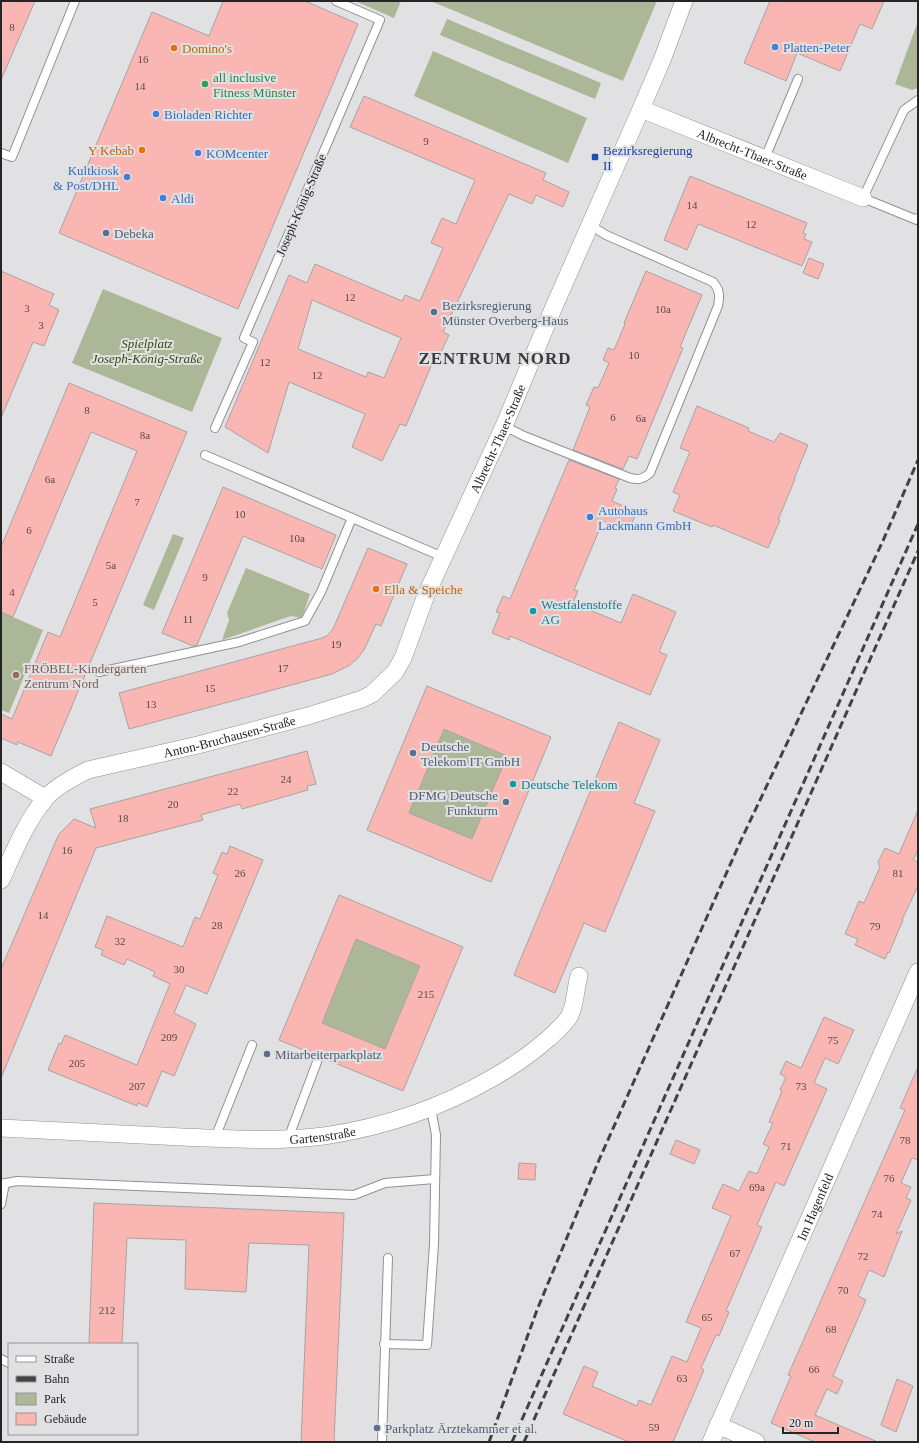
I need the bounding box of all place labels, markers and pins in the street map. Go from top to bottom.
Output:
place label: Platten-Peter [783,40,851,55]
place label: Domino's [182,41,232,56]
marker: Platten-Peter [770,42,780,52]
marker: Domino's [169,43,179,53]
place label: all inclusive Fitness Münster [213,70,297,100]
marker: all inclusive Fitness Münster [200,79,210,89]
place label: Bioladen Richter [164,107,253,122]
marker: Bioladen Richter [151,109,161,119]
place label: Y Kebab [88,143,134,158]
place label: Bezirksregierung II [603,143,693,173]
marker: Y Kebab [137,145,147,155]
place label: KOMcenter [206,146,269,161]
marker: KOMcenter [193,148,203,158]
marker: Bezirksregierung II [590,152,600,162]
place label: Kultkiosk & Post/DHL [53,163,119,193]
marker: Kultkiosk & Post/DHL [122,172,132,182]
place label: Aldi [171,191,195,206]
marker: Aldi [158,193,168,203]
place label: Debeka [114,226,154,241]
marker: Debeka [101,228,111,238]
place label: Bezirksregierung Münster Overberg-Haus [442,298,568,328]
marker: Bezirksregierung Münster Overberg-Haus [429,307,439,317]
place label: Autohaus Lackmann GmbH [598,503,692,533]
marker: Autohaus Lackmann GmbH [585,512,595,522]
place label: Ella & Speiche [384,582,463,597]
marker: Ella & Speiche [371,584,381,594]
place label: Westfalenstoffe AG [541,597,622,627]
marker: Westfalenstoffe AG [528,606,538,616]
place label: FRÖBEL-Kindergarten Zentrum Nord [24,661,147,691]
marker: FRÖBEL-Kindergarten Zentrum Nord [11,670,21,680]
place label: Deutsche Telekom IT GmbH [421,739,520,769]
marker: Deutsche Telekom IT GmbH [408,748,418,758]
place label: Deutsche Telekom [521,777,618,792]
marker: Deutsche Telekom [508,779,518,789]
place label: DFMG Deutsche Funkturm [409,788,498,818]
marker: DFMG Deutsche Funkturm [501,797,511,807]
place label: Mitarbeiterparkplatz [275,1047,382,1062]
marker: Mitarbeiterparkplatz [262,1049,272,1059]
place label: Parkplatz Ärztekammer et al. [385,1421,537,1436]
marker: Parkplatz Ärztekammer et al. [372,1423,382,1433]

